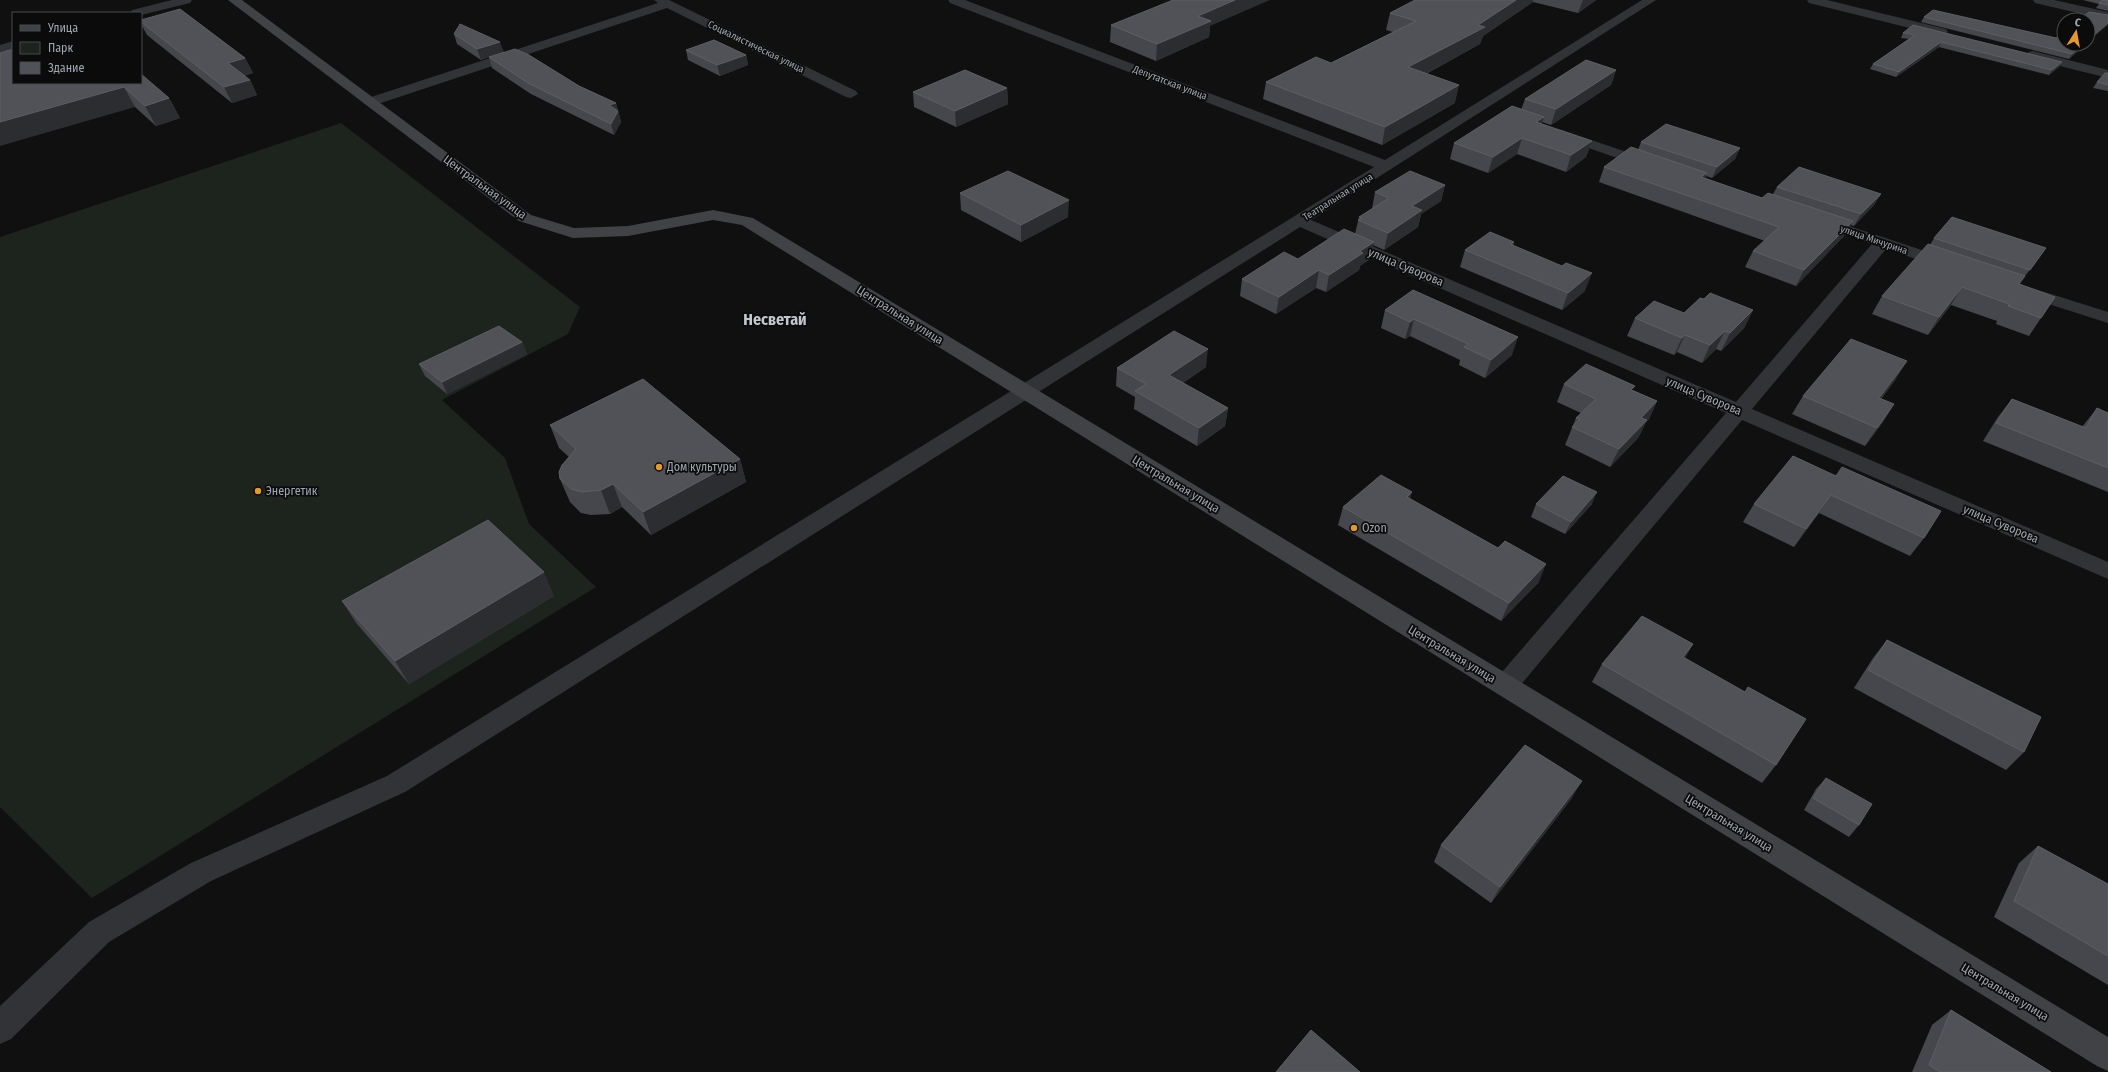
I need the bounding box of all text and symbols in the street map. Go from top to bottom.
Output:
legend [12,12,142,84]
north arrow [2056,12,2096,52]
text: С [2074,16,2082,30]
street label: Социалистическая улица [706,18,806,76]
text: Улица [47,21,78,35]
text: Парк [48,41,74,55]
text: Здание [48,61,84,75]
street label: Депутатская улица [1130,63,1209,103]
street label: Центральная улица [441,152,529,222]
street label: Театральная улица [1301,171,1375,223]
street label: улица Мичурина [1839,223,1909,257]
street label: улица Суворова [1366,245,1446,289]
street label: Центральная улица [854,283,946,347]
district label: Несветай [743,310,807,329]
street label: улица Суворова [1664,374,1744,418]
street label: Центральная улица [1130,452,1222,516]
place label: Дом культуры [666,460,737,474]
marker: Дом культуры [654,462,664,472]
place label: Энергетик [266,484,318,498]
marker: Энергетик [253,486,263,496]
street label: улица Суворова [1961,502,2041,546]
place label: Ozon [1362,521,1387,535]
marker: Ozon [1349,523,1359,533]
street label: Центральная улица [1406,622,1498,686]
street label: Центральная улица [1683,791,1775,855]
street label: Центральная улица [1959,960,2051,1024]

